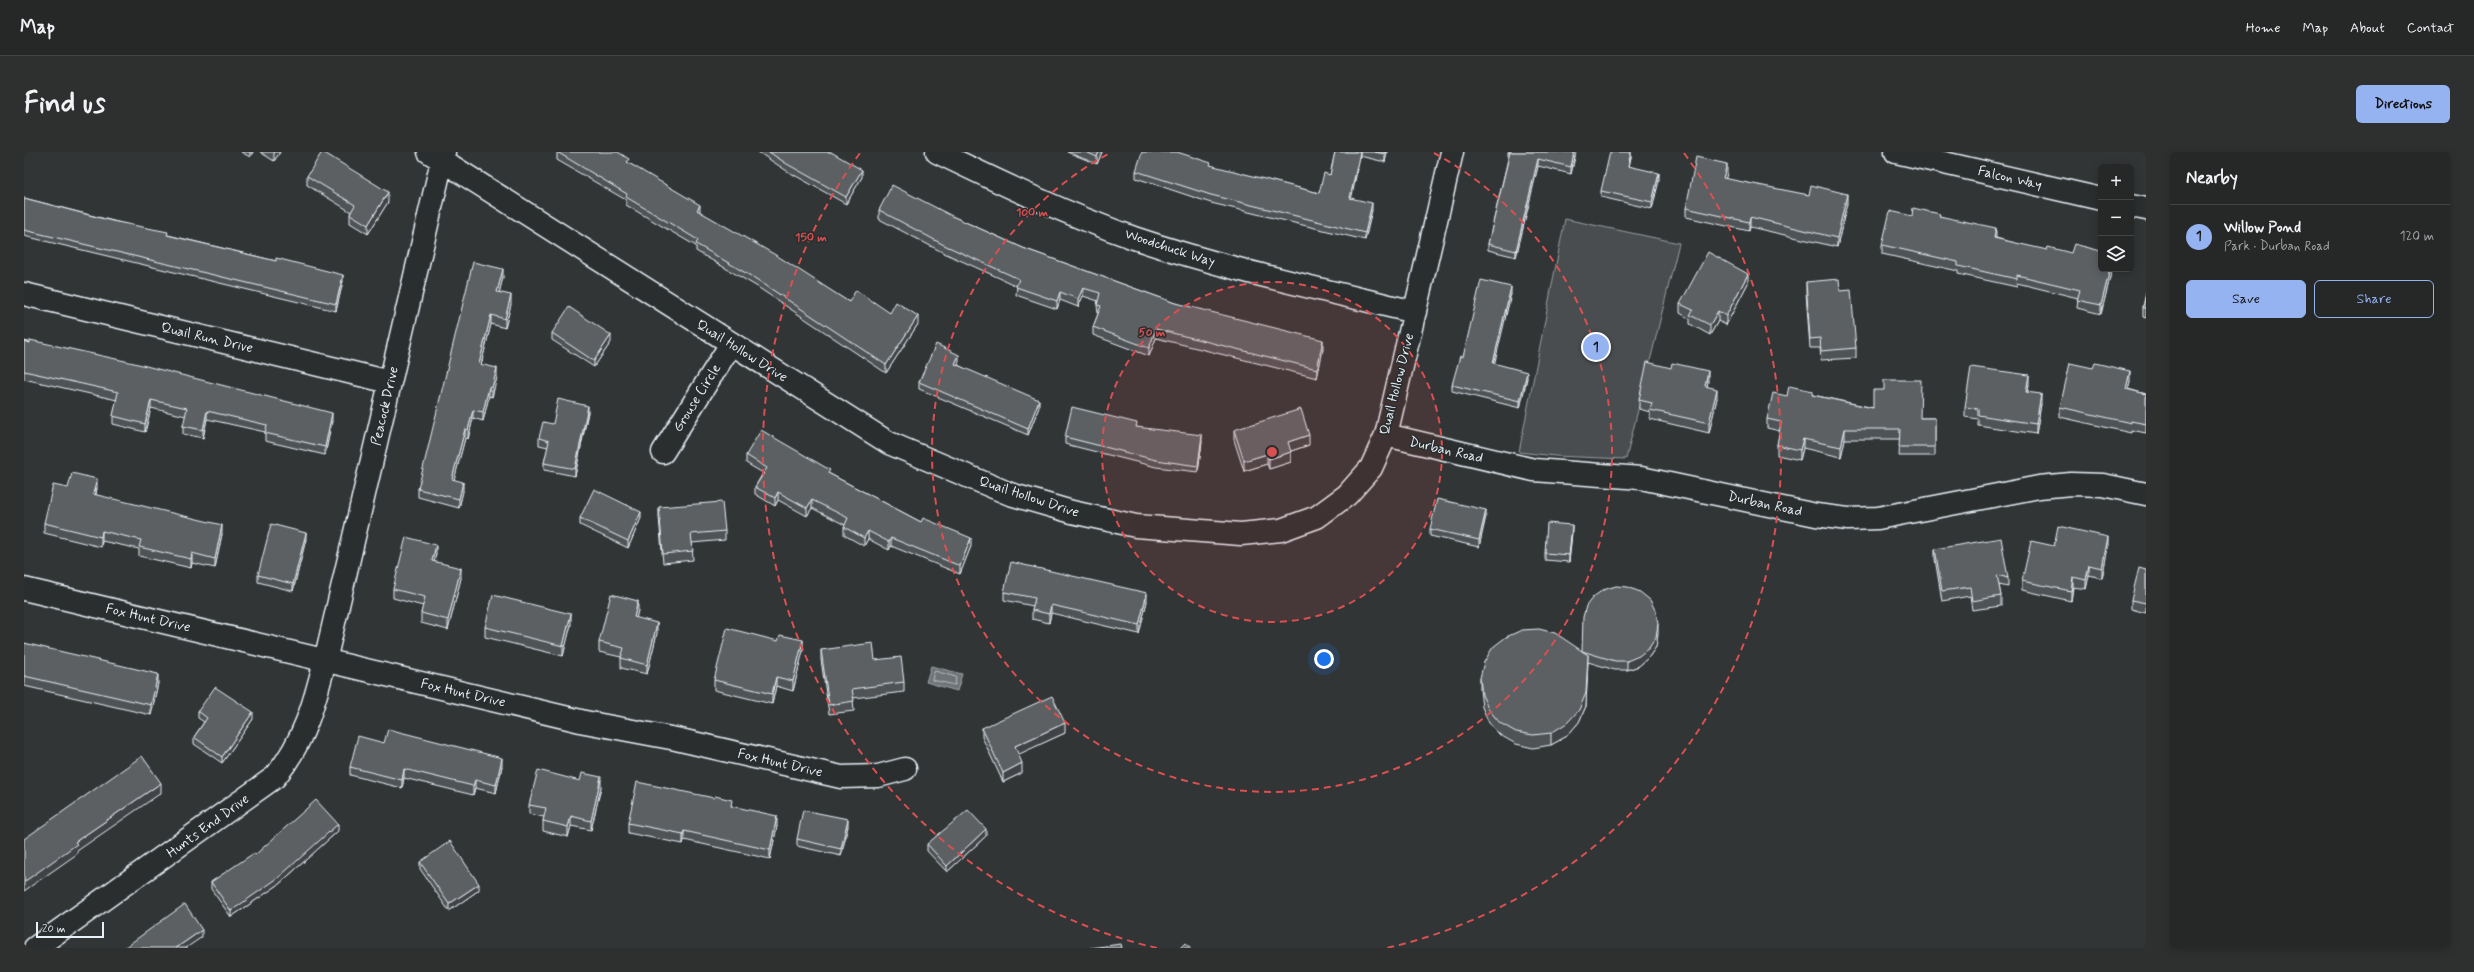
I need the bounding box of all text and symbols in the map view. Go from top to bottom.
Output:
text: Map [20,15,55,40]
text: Home [2246,19,2280,37]
text: Map [2302,19,2328,37]
text: About [2350,19,2385,37]
text: Contact [2407,19,2454,37]
button: Directions [2356,85,2450,123]
text: Find us [24,86,105,123]
street label: Falcon Way [1976,162,2044,194]
map controls [2098,164,2134,272]
button: + [2098,164,2134,200]
text: Nearby [2186,167,2238,189]
button: − [2098,200,2134,236]
text: 100 m [1016,205,1049,221]
text: Willow Pond [2224,218,2301,238]
street label: Woodchuck Way [1123,225,1217,271]
text: 1 [2196,228,2202,245]
text: 120 m [2400,228,2434,245]
text: 150 m [795,230,827,246]
button: layers [2098,236,2134,272]
text: Park · Durban Road [2224,238,2330,255]
button: Save [2186,280,2306,318]
button: Share [2314,280,2434,318]
street label: Quail Hollow Drive [693,316,791,386]
street label: Quail Run Drive [159,319,255,357]
text: 50 m [1139,325,1166,341]
street label: Quail Hollow Drive [1376,331,1418,437]
pin: 1 [1583,332,1609,362]
street label: Grouse Circle [669,360,725,436]
street label: Peacock Drive [367,365,403,447]
street label: Durban Road [1407,433,1485,467]
centre of rings [1265,445,1279,459]
street label: Quail Hollow Drive [976,472,1082,522]
street label: Durban Road [1726,487,1804,521]
street label: Fox Hunt Drive [104,599,192,637]
your location [1314,649,1334,669]
street label: Fox Hunt Drive [419,674,507,712]
street label: Fox Hunt Drive [736,744,824,782]
street label: Hunts End Drive [163,790,253,862]
scale bar [36,920,104,939]
text: 20 m [42,922,65,936]

